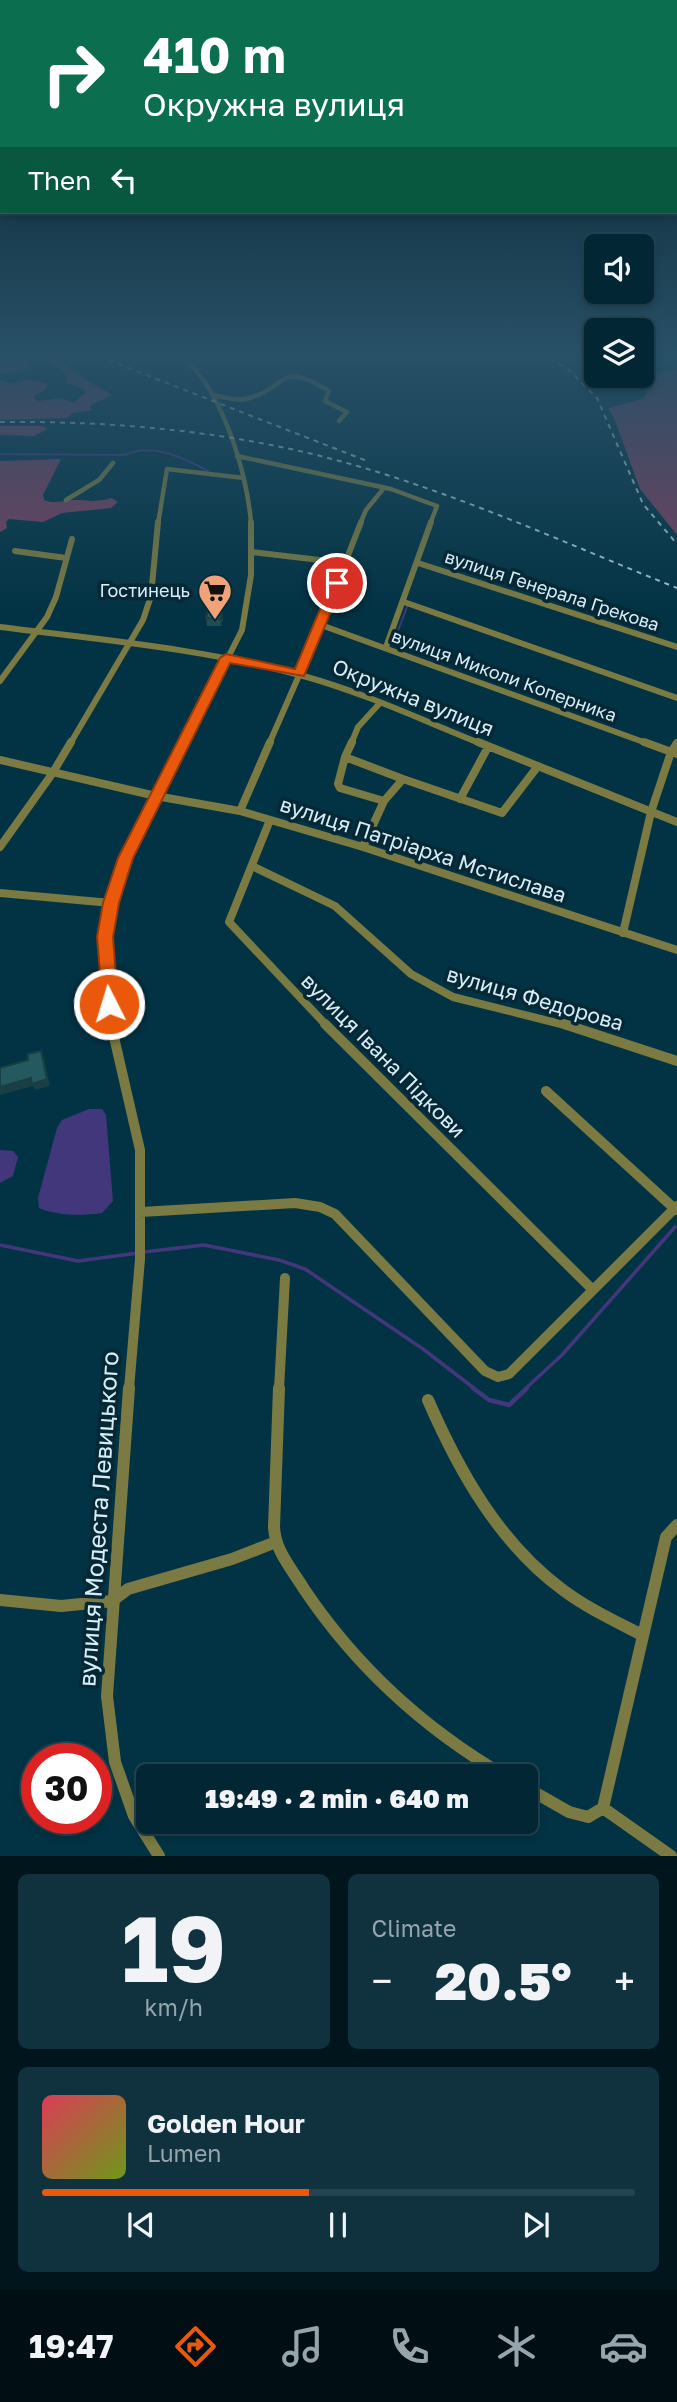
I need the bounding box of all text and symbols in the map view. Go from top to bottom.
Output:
text: 410 m [143,25,286,84]
icon: right [28,28,119,119]
text: Окружна вулиця [143,85,405,123]
icon: left [105,161,143,199]
text: Then [28,165,91,196]
map controls [584,234,654,388]
button: sound [584,234,654,304]
button: layers [584,318,654,388]
street label: вулиця Генерала Грекова [442,545,662,635]
pin [307,553,367,613]
icon: arrive [318,564,356,602]
supermarket icon: Гостинець [196,572,234,621]
place label: Гостинець [99,579,190,601]
street label: вулиця Миколи Коперника [389,624,620,726]
street label: Окружна вулиця [329,653,498,741]
street label: вулиця Патріарха Мстислава [277,790,570,908]
street label: вулиця Федорова [444,960,627,1036]
position arrow [72,967,146,1041]
street label: вулиця Івана Підкови [296,968,471,1143]
street label: вулиця Модеста Левицького [71,1350,124,1688]
speed limit sign: 30 [21,1743,112,1834]
text: 19:49 · 2 min · 640 m [205,1783,469,1814]
text: 19 [121,1893,226,2002]
text: Climate [372,1914,456,1942]
text: 20.5° [435,1949,572,2011]
text: − [372,1958,392,2003]
text: + [614,1958,635,2003]
text: km/h [144,1993,203,2021]
text: Golden Hour [147,2108,305,2139]
text: Lumen [147,2139,221,2167]
icon: previous [122,2206,160,2244]
icon: pause [319,2206,357,2244]
icon: next [517,2206,555,2244]
icon: directions [171,2322,220,2371]
icon: music [278,2322,327,2371]
icon: phone [385,2322,434,2371]
icon: climate [492,2322,541,2371]
icon: car [599,2322,648,2371]
text: 19:47 [29,2327,113,2365]

